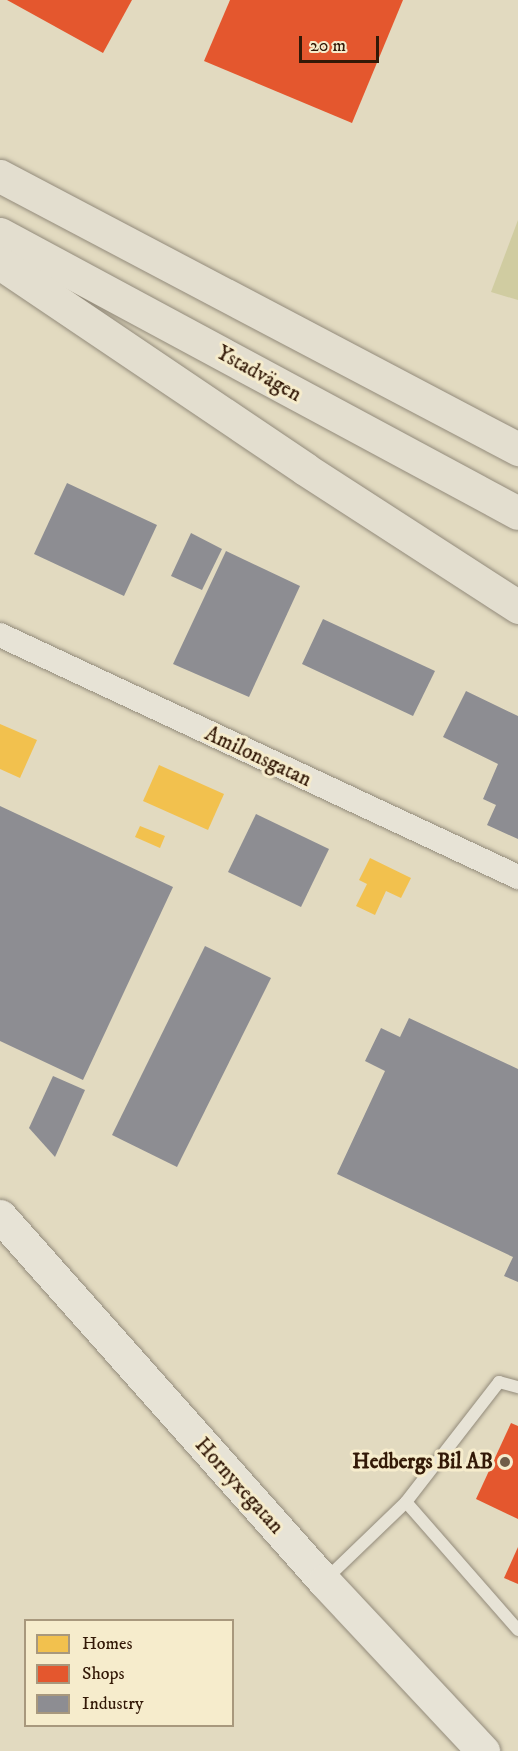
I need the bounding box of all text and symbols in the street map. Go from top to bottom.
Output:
scale bar [302,24,382,62]
text: 20 m [310,35,346,57]
street label: Ystadvägen [212,340,306,408]
street label: Amilonsgatan [201,721,315,793]
street label: Hornyxegatan [189,1433,289,1539]
place label: Hedbergs Bil AB [352,1449,493,1475]
marker: Hedbergs Bil AB [498,1455,512,1469]
legend [24,1619,234,1727]
text: Homes [82,1633,133,1655]
text: Shops [82,1663,125,1685]
text: Industry [82,1693,143,1715]

